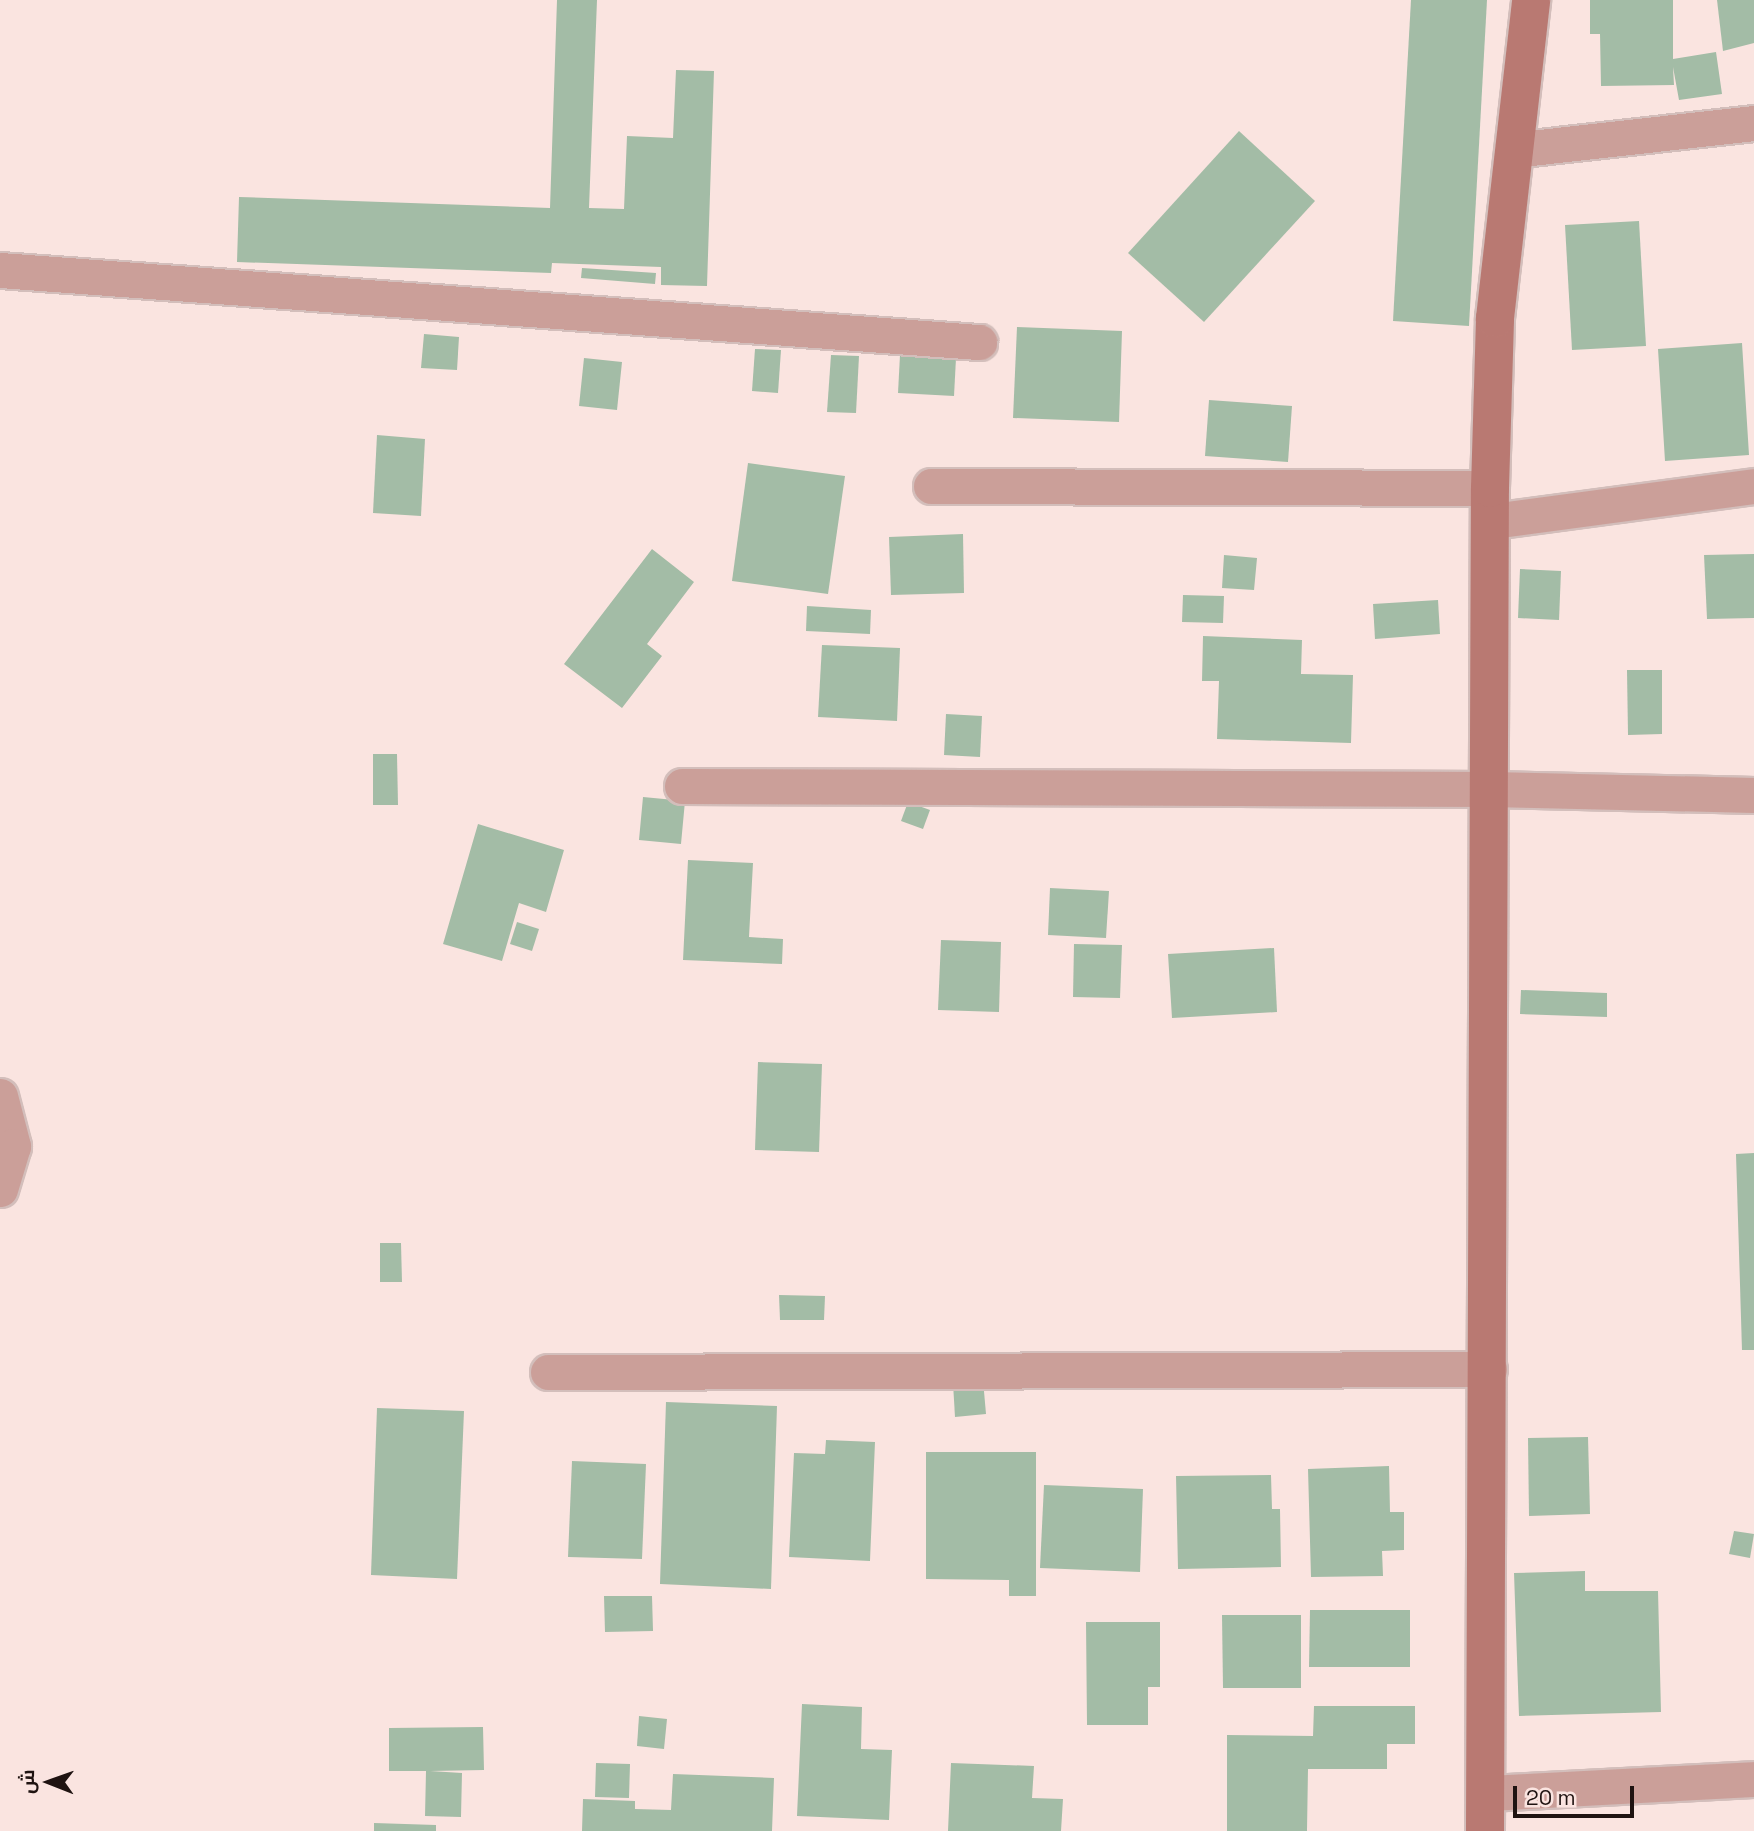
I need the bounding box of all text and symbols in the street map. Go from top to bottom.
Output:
north arrow [14,1747,84,1817]
text: ش [15,1769,40,1794]
scale bar [1516,1772,1637,1816]
text: 20 m [1526,1784,1576,1811]

